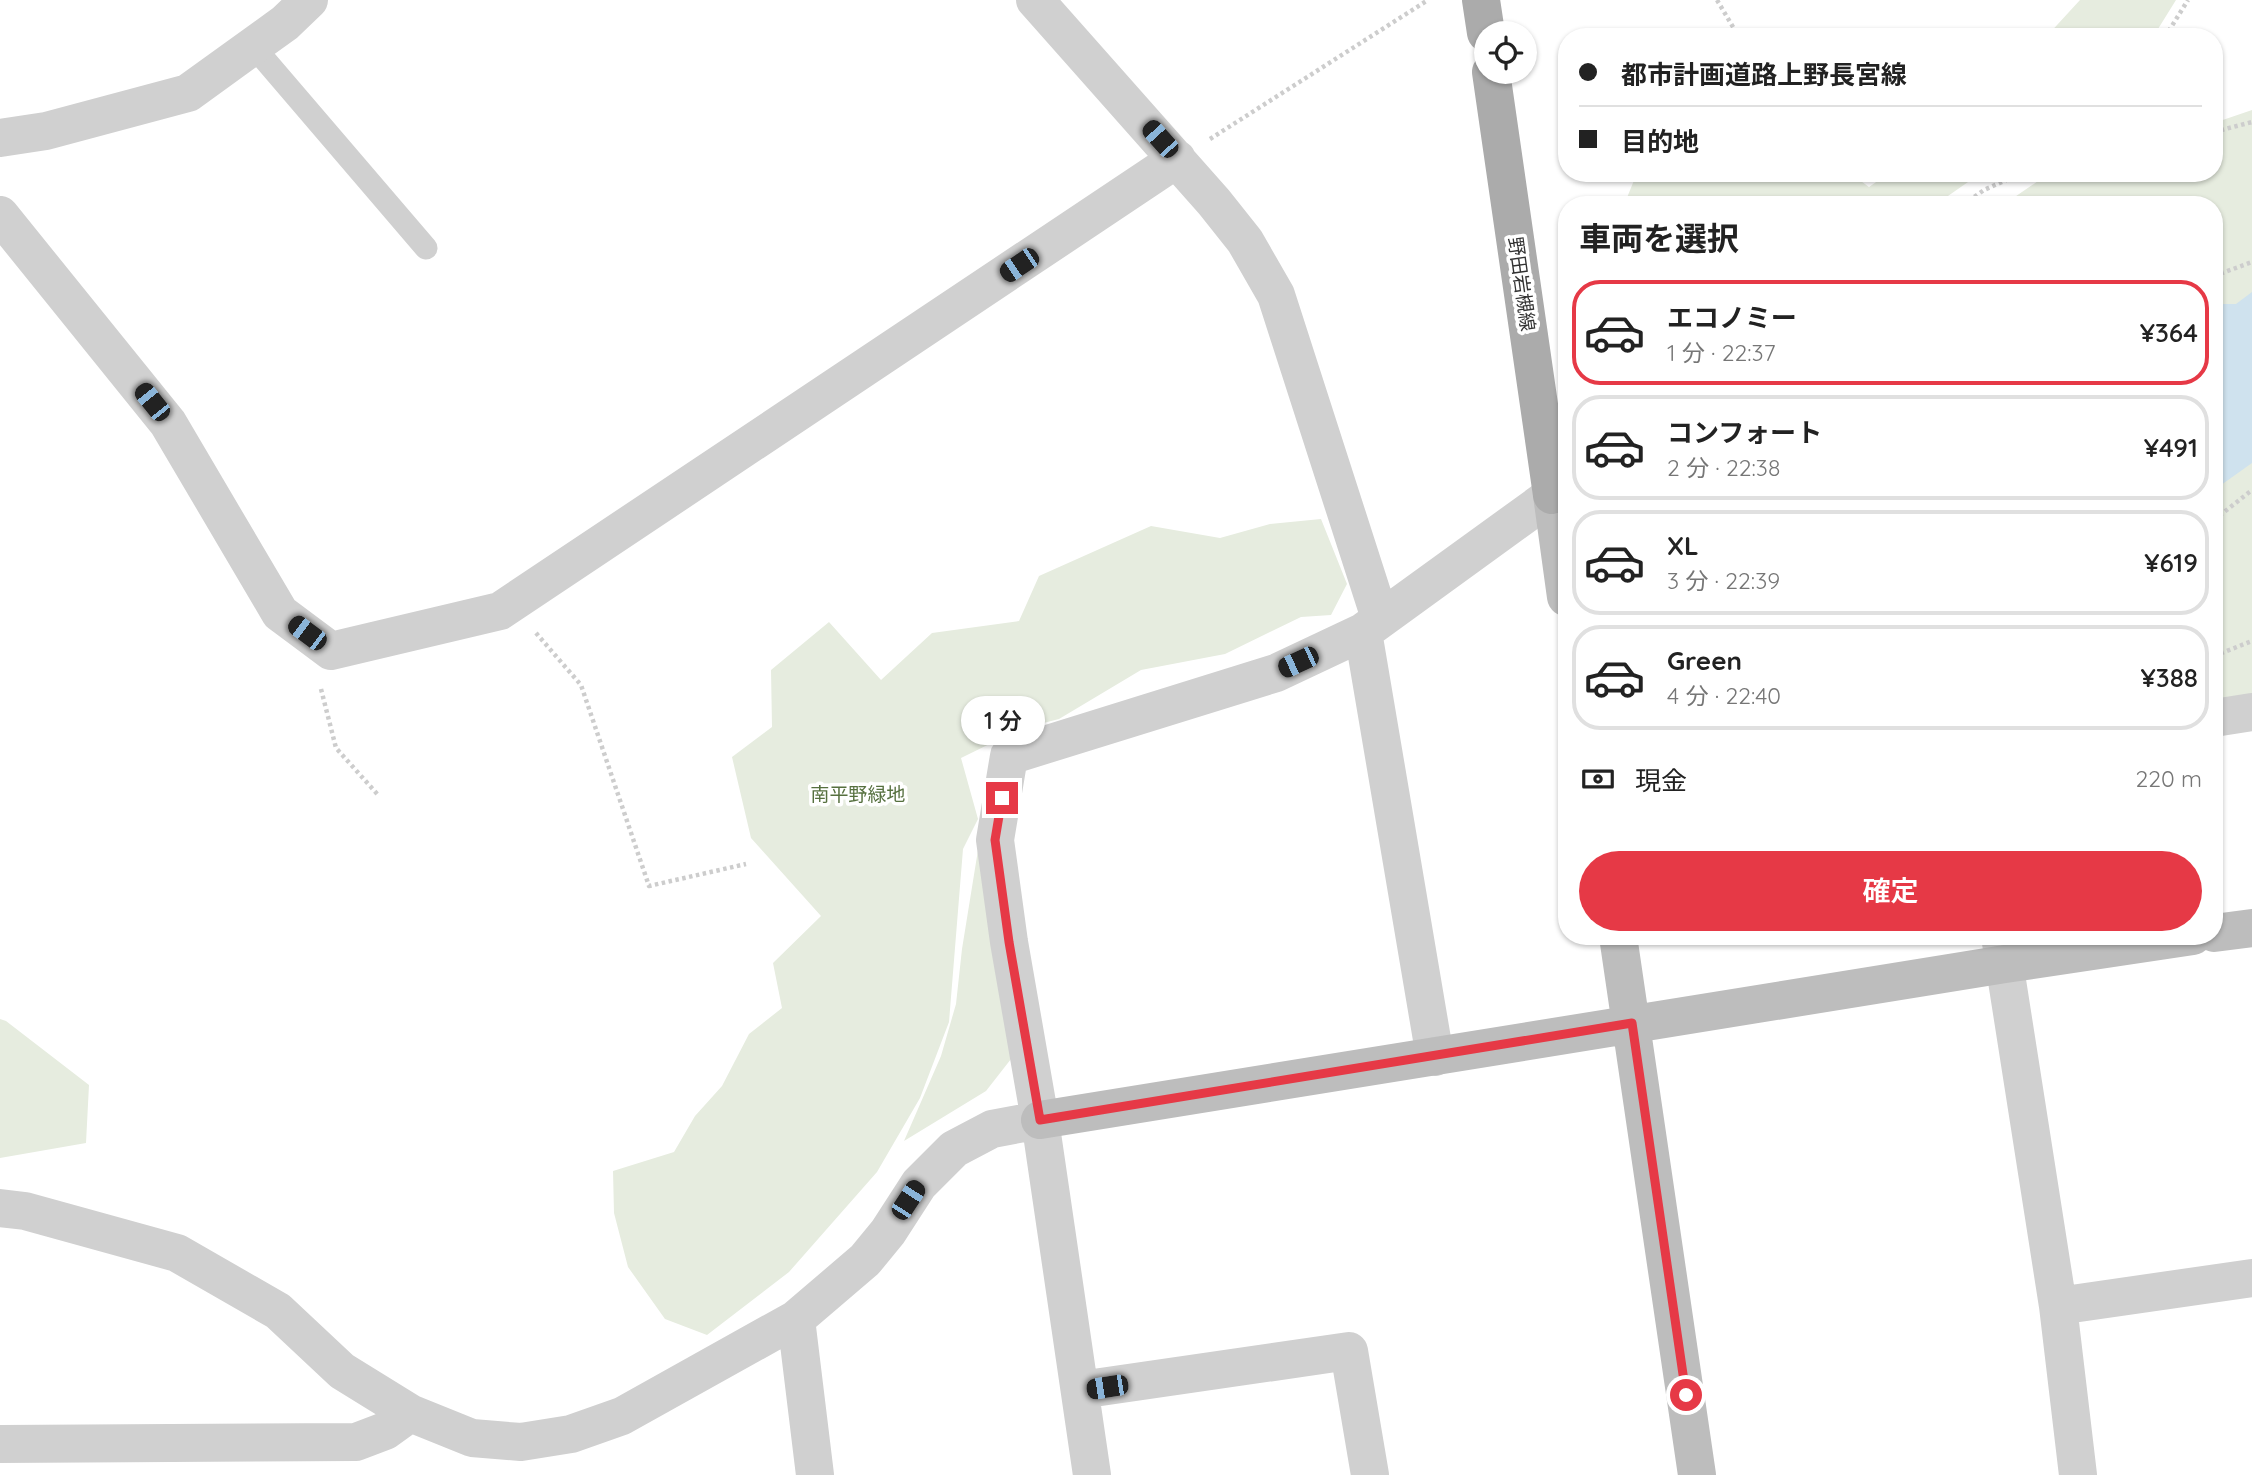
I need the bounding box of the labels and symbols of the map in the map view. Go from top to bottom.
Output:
car [1139,116,1182,162]
street label: 野田岩槻線 [1504,235,1540,333]
car [996,245,1043,285]
car [131,379,174,425]
car [284,612,331,654]
car [1275,644,1322,680]
callout: 1 分 [960,696,1044,746]
park label: 南平野緑地 [810,782,906,806]
route end [986,782,1018,814]
car [888,1177,929,1223]
car [1085,1373,1130,1401]
route start [1670,1379,1702,1411]

